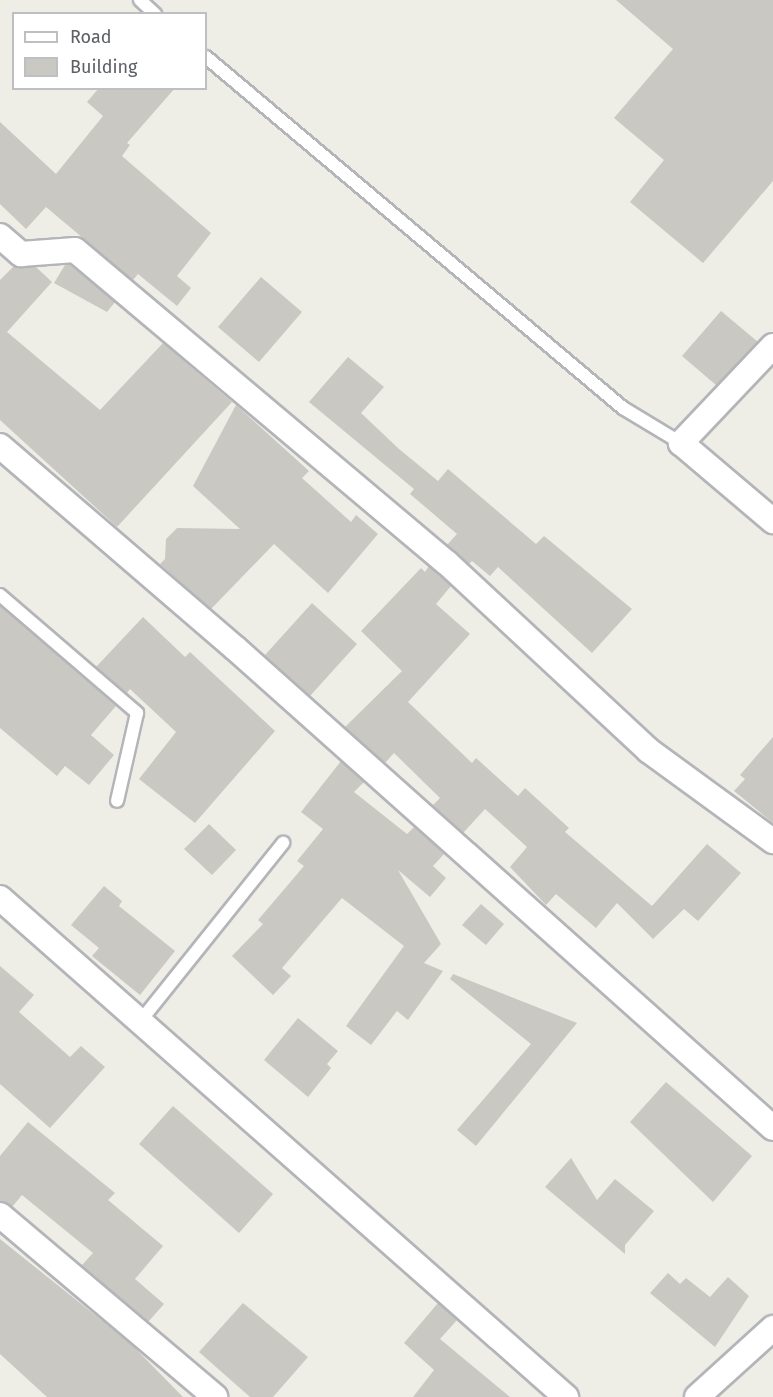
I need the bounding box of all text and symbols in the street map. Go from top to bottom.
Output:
legend [12,12,207,90]
text: Road [70,26,112,48]
text: Building [70,56,137,78]

